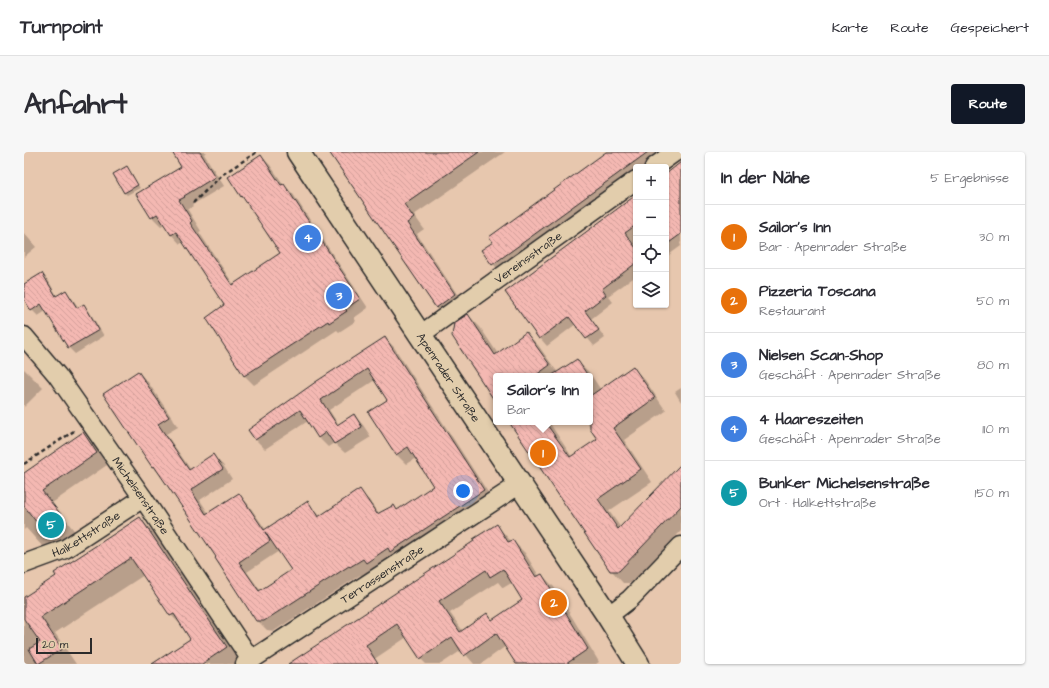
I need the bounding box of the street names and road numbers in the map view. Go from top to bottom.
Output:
street label: Vereinsstraße [491,227,566,288]
street label: Apenrader Straße [413,329,485,426]
street label: Michelsenstraße [108,453,174,538]
street label: Halkettstraße [49,507,124,562]
street label: Terrassenstraße [337,540,428,608]

